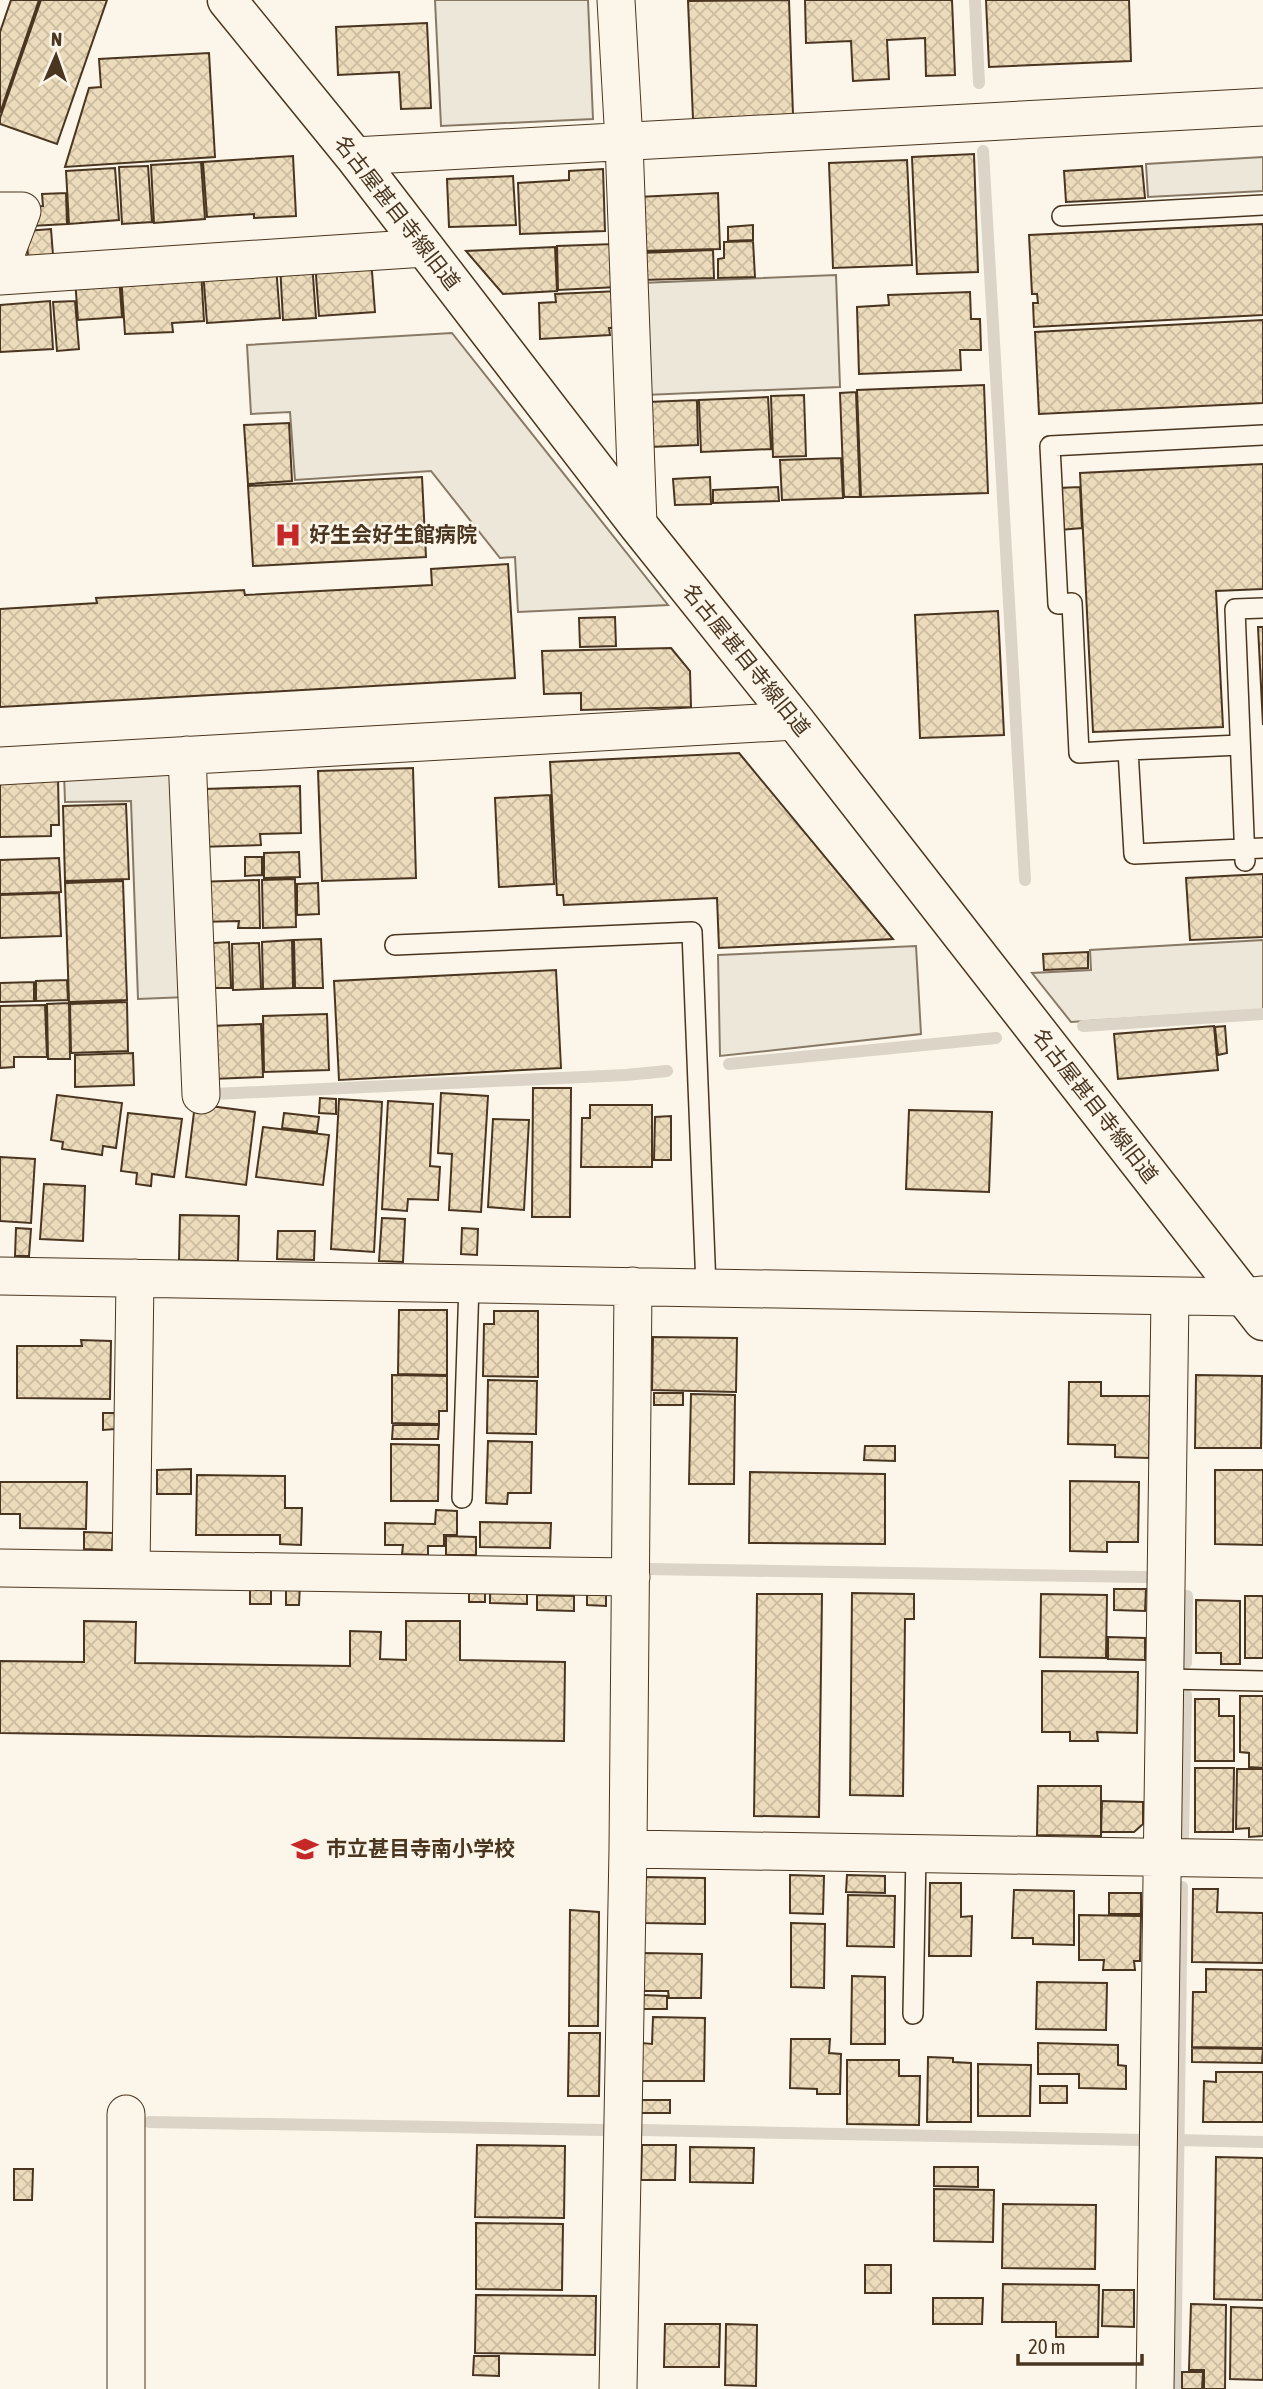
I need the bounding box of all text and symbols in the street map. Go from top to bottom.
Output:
north arrow [21,21,91,91]
text: N [51,28,63,50]
street label: 名古屋甚目寺線旧道 [330,131,465,294]
hospital icon: 好生会好生館病院 [273,520,303,550]
place label: 好生会好生館病院 [309,522,477,546]
street label: 名古屋甚目寺線旧道 [678,578,816,740]
street label: 名古屋甚目寺線旧道 [1028,1024,1163,1187]
school or university icon: 市立甚目寺南小学校 [290,1834,320,1864]
place label: 市立甚目寺南小学校 [326,1836,515,1860]
scale bar [1018,2322,1142,2366]
text: 20 m [1028,2334,1066,2358]

